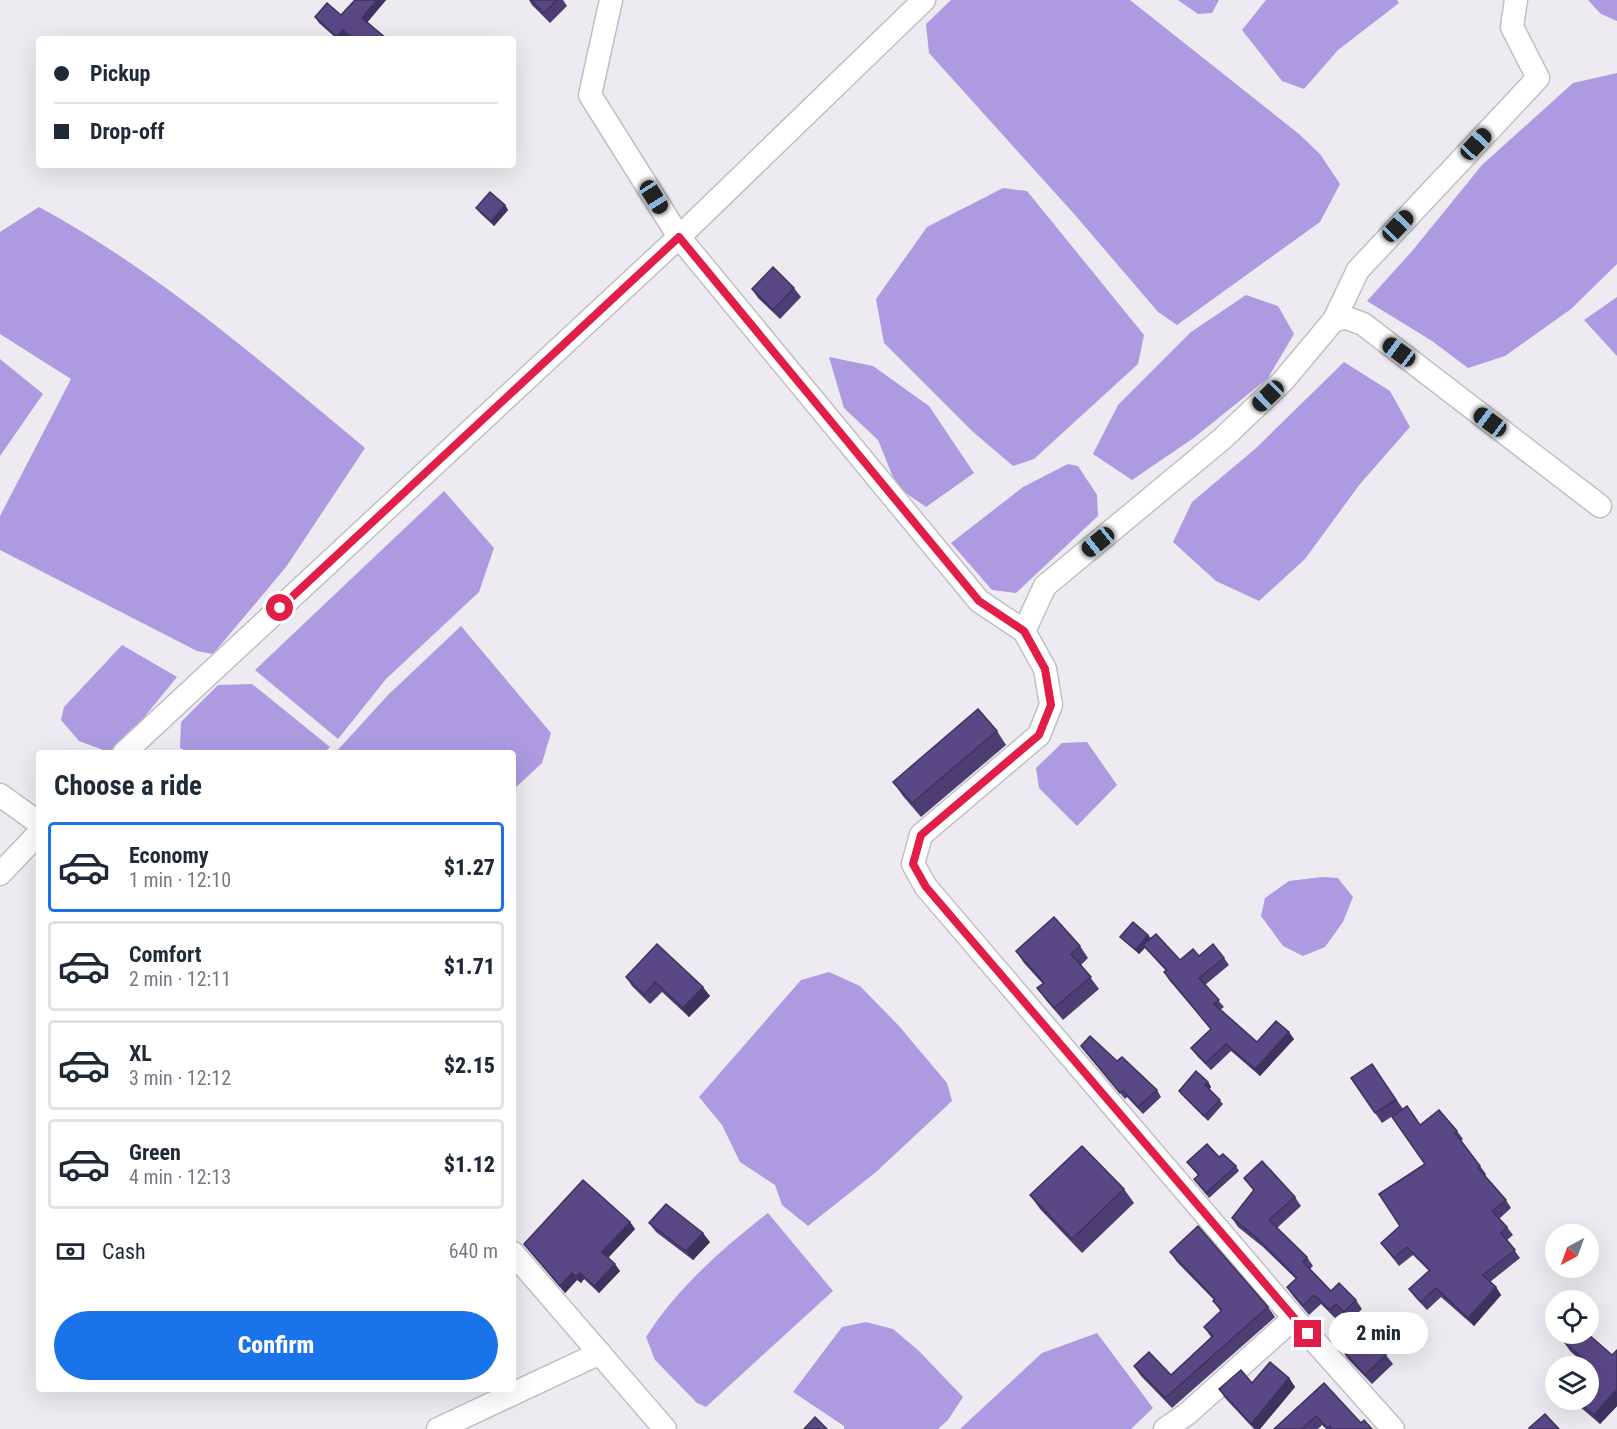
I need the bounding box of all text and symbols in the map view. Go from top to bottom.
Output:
text: Pickup [90,61,150,86]
text: Drop-off [90,119,164,144]
car [1457,125,1495,163]
car [637,177,671,217]
car [1379,207,1417,245]
car [1379,334,1419,370]
car [1249,377,1287,415]
car [1470,404,1510,440]
car [1078,524,1118,560]
route start [266,594,293,621]
text: Choose a ride [54,770,202,802]
icon: car [57,840,111,894]
text: Economy [129,843,209,868]
text: $1.27 [444,855,495,880]
text: 1 min · 12:10 [129,868,231,892]
icon: car [57,939,111,993]
text: Comfort [129,942,202,967]
text: $1.71 [444,954,495,979]
text: 2 min · 12:11 [129,967,231,991]
icon: car [57,1038,111,1092]
text: XL [129,1041,152,1066]
text: $2.15 [444,1053,495,1078]
text: 3 min · 12:12 [129,1066,231,1090]
icon: car [57,1137,111,1191]
text: Green [129,1140,181,1165]
text: $1.12 [444,1152,495,1177]
text: 4 min · 12:13 [129,1165,231,1189]
north arrow [1545,1224,1599,1278]
map controls [1545,1224,1599,1410]
icon: cash [54,1235,87,1268]
text: Cash [102,1239,146,1264]
text: 640 m [449,1239,498,1263]
button: locate [1545,1290,1599,1344]
button: Confirm [54,1311,498,1380]
callout: 2 min [1329,1313,1428,1355]
route end [1294,1320,1321,1347]
text: 2 min [1356,1321,1401,1345]
button: layers [1545,1356,1599,1410]

